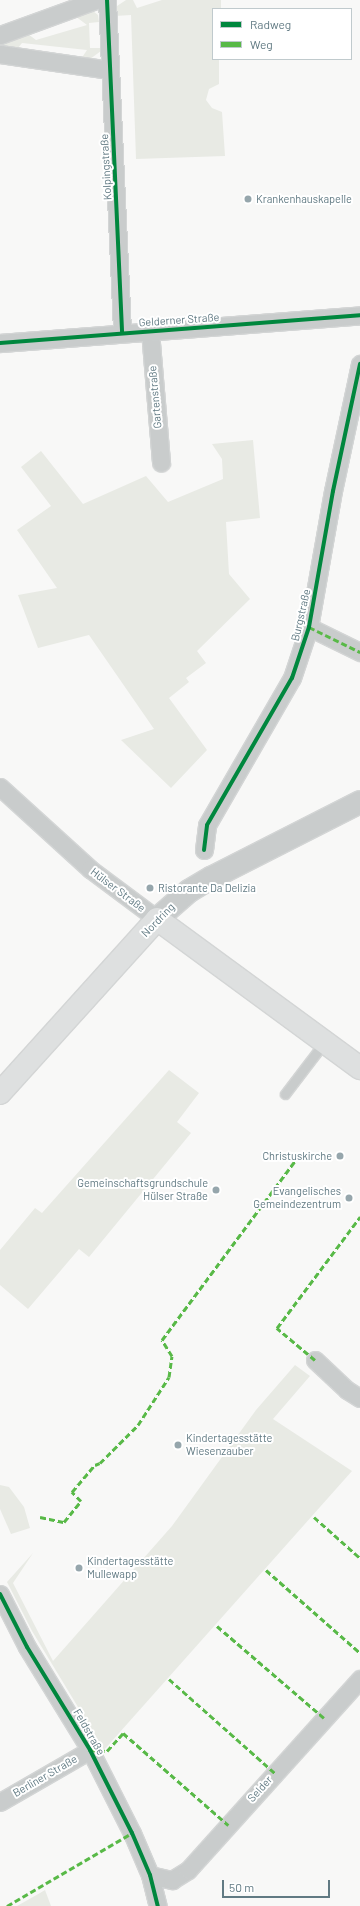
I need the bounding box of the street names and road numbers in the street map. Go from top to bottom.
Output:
street label: Kolpingstraße [98,133,114,201]
street label: Gelderner Straße [138,311,220,329]
street label: Gartenstraße [146,365,164,429]
street label: Burgstraße [289,588,313,642]
street label: Hülser Straße [88,865,148,915]
street label: Nordring [139,900,177,940]
street label: Feldstraße [71,1707,107,1757]
street label: Berliner Straße [11,1752,79,1800]
street label: Selder [245,1773,275,1805]

